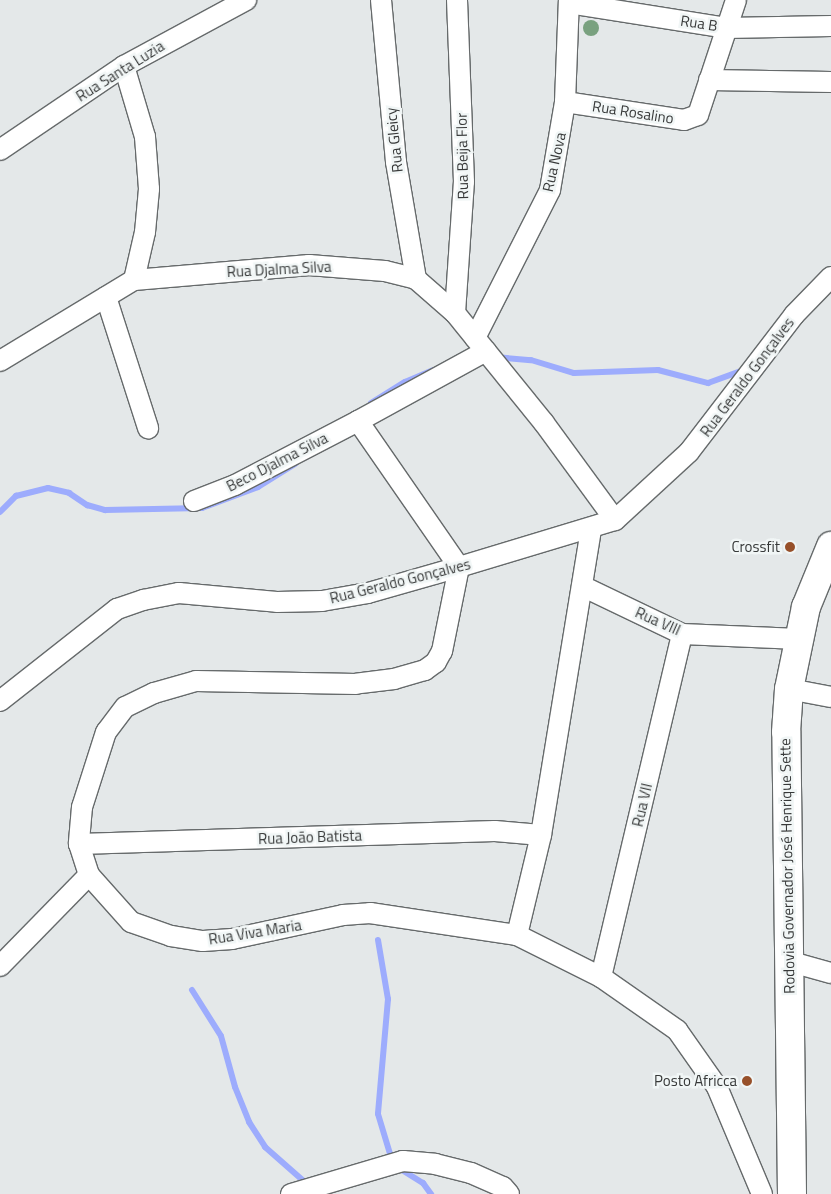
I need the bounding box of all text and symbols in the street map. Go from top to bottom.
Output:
street label: Rua B [679,11,719,35]
street label: Rua Santa Luzia [73,37,167,105]
street label: Rua Rosalino [591,97,675,127]
street label: Rua Gleicy [382,107,406,173]
street label: Rua Beija Flor [452,113,472,199]
street label: Rua Nova [538,131,570,193]
street label: Rua Djalma Silva [226,257,332,281]
street label: Rua Geraldo Gonçalves [696,314,798,440]
street label: Beco Djalma Silva [223,429,331,495]
place label: Crossfit [731,538,780,556]
marker: Crossfit [784,541,796,553]
street label: Rua Geraldo Gonçalves [328,555,472,607]
street label: Rua VIII [633,603,683,639]
street label: Rodovia Governador José Henrique Sette [776,738,798,994]
street label: Rua VII [628,781,656,829]
street label: Rua João Batista [258,826,362,848]
street label: Rua Viva Maria [207,916,303,948]
place label: Posto Africca [654,1072,737,1090]
marker: Posto Africca [741,1075,753,1087]

